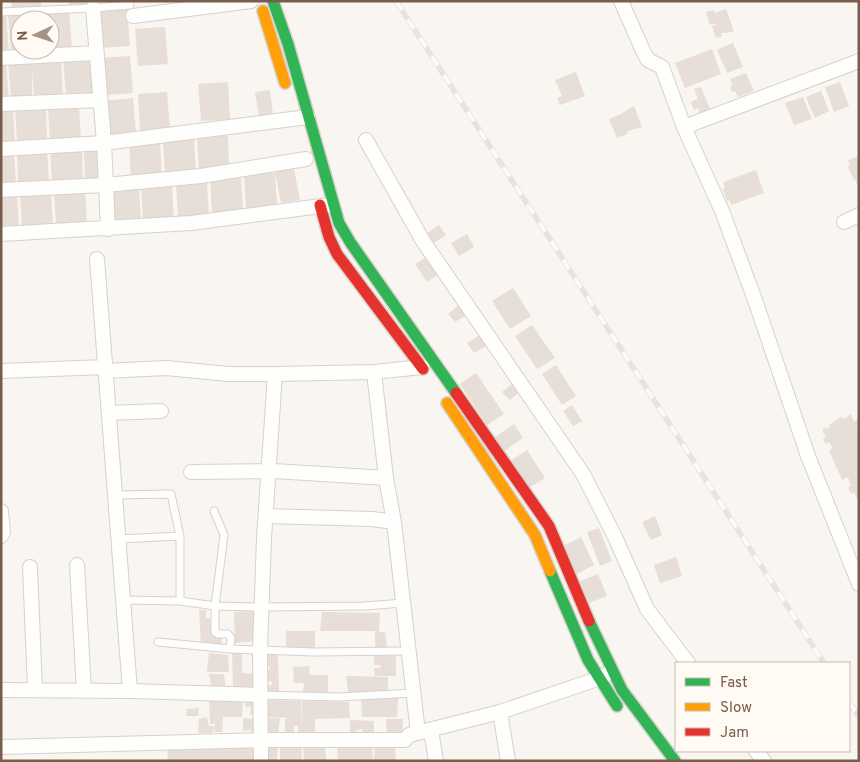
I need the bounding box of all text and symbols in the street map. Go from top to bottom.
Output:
north arrow [10,10,60,60]
text: N [15,30,32,41]
legend [675,662,850,752]
text: Fast [720,674,748,693]
text: Slow [720,699,752,718]
text: Jam [720,724,749,743]

